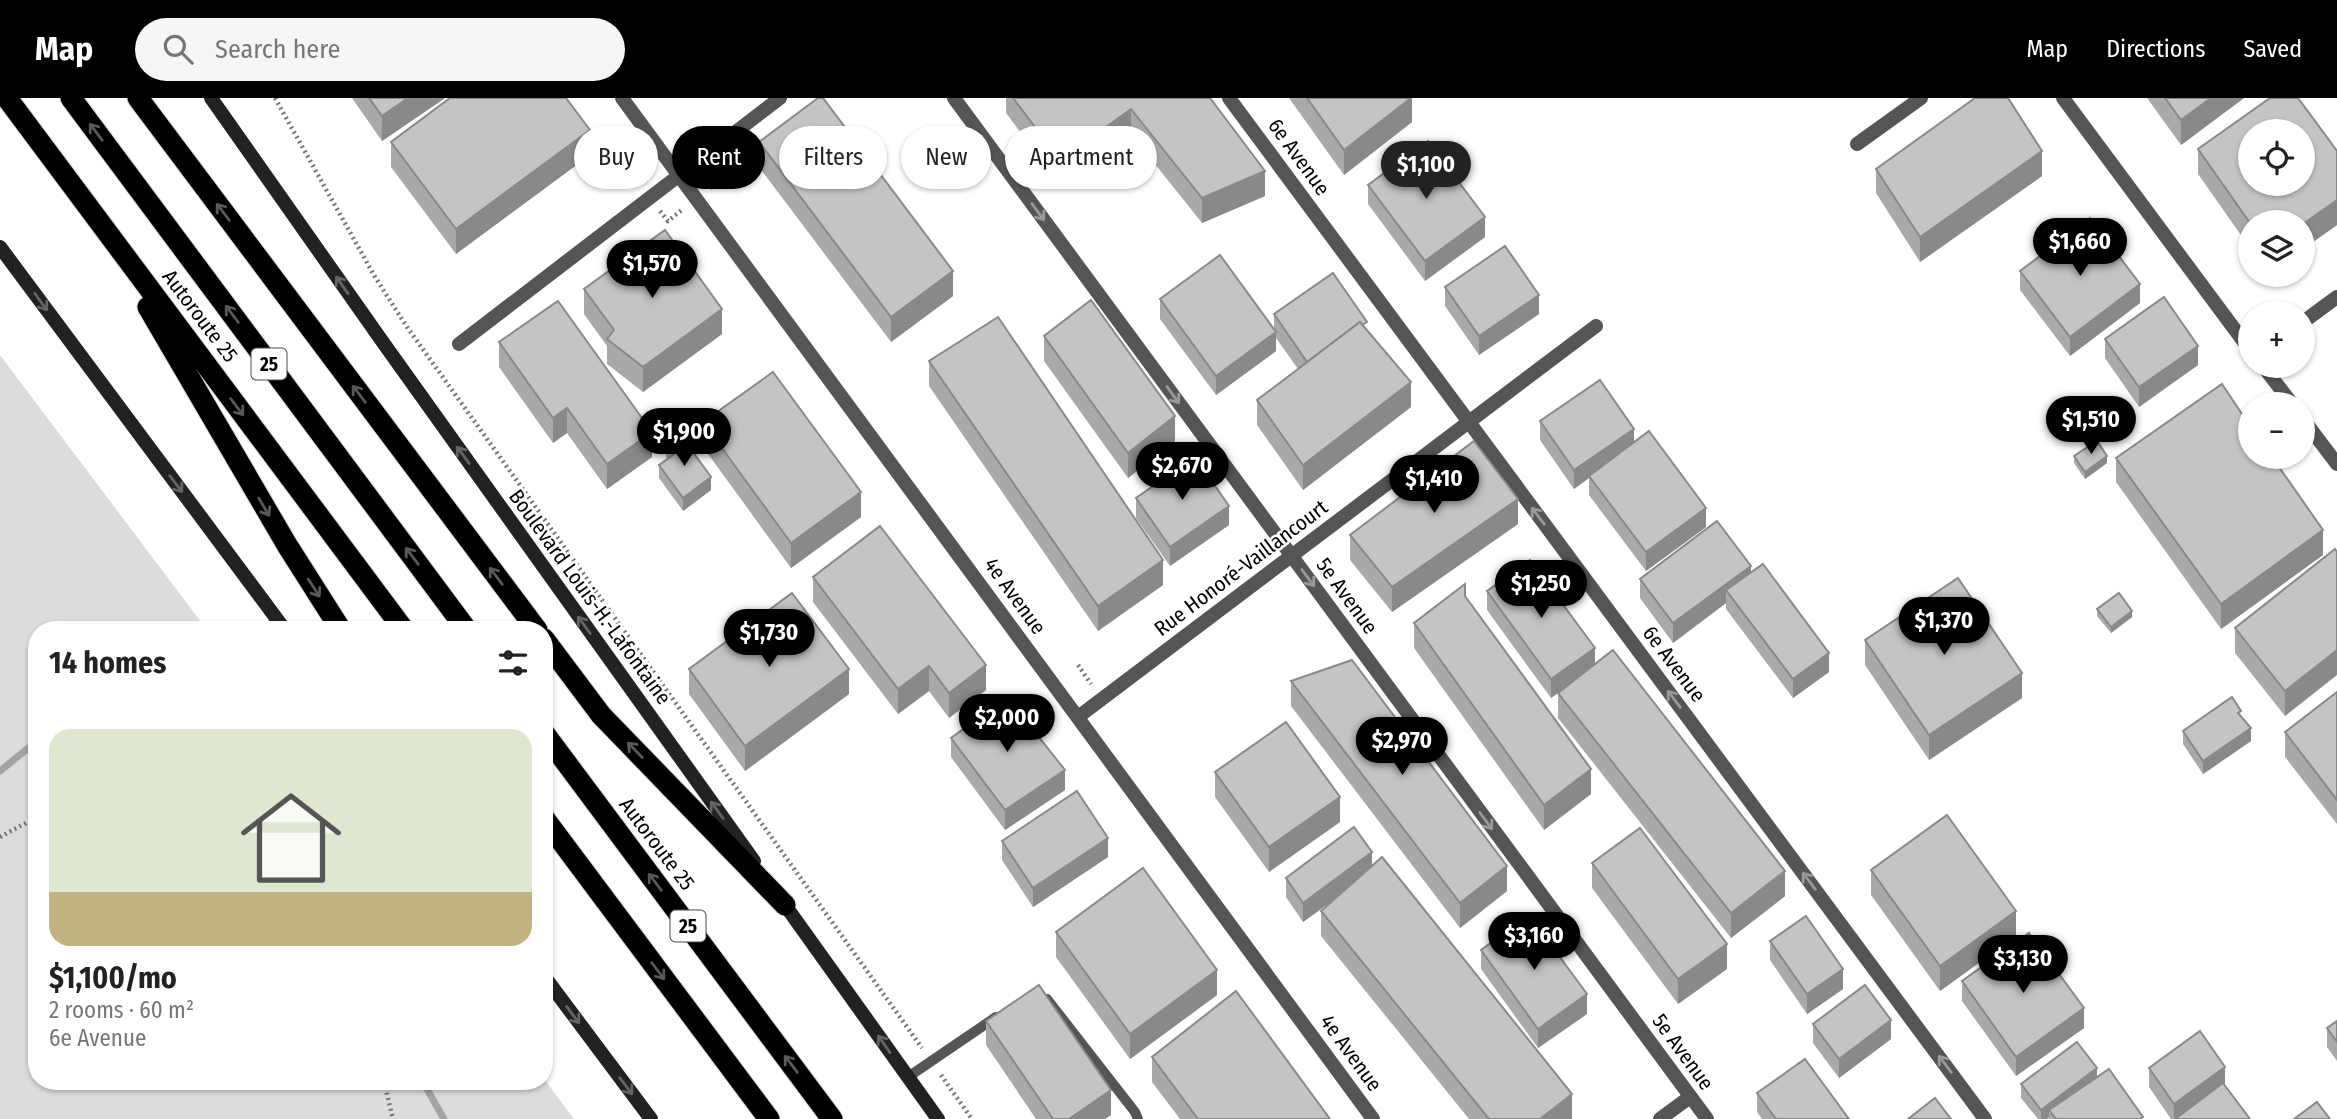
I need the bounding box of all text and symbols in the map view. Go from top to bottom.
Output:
search box [135,18,625,81]
text: Map [35,29,93,69]
icon: search [159,30,197,68]
text: Search here [215,34,340,65]
text: Map [2027,35,2068,63]
text: Directions [2106,35,2205,63]
text: Saved [2243,35,2302,63]
street label: 6e Avenue [1262,113,1336,201]
map controls [2238,119,2315,469]
button: locate [2238,119,2315,196]
one-way arrow [89,123,103,142]
chip: Buy [574,126,658,189]
chip: Rent [672,126,765,189]
chip: Filters [779,126,887,189]
chip: New [901,126,991,189]
chip: Apartment [1005,126,1157,189]
pin: $1,100 [1369,141,1483,201]
text: $1,100 [1397,150,1455,178]
one-way arrow [1031,202,1045,221]
one-way arrow [215,203,230,222]
button: layers [2238,210,2315,287]
pin: $1,660 [2023,218,2137,278]
text: $1,660 [2049,227,2111,255]
pin: $1,570 [595,240,709,300]
text: $1,570 [623,249,681,277]
street label: Autoroute 25 [157,265,243,367]
one-way arrow [335,276,349,295]
one-way arrow [33,292,48,310]
button: + [2238,301,2315,378]
one-way arrow [225,305,240,324]
road number: 25 [252,348,286,380]
one-way arrow [351,385,366,404]
one-way arrow [1166,385,1180,404]
button: − [2238,392,2315,469]
pin: $1,510 [2034,396,2148,456]
one-way arrow [229,398,244,417]
text: $1,510 [2062,405,2120,433]
pin: $1,900 [627,408,741,468]
text: $1,900 [653,417,715,445]
pin: $2,670 [1125,442,1239,502]
one-way arrow [456,446,470,465]
text: $2,670 [1152,451,1212,479]
pin: $1,410 [1377,456,1491,515]
text: $1,410 [1405,464,1463,492]
one-way arrow [168,475,183,494]
street label: Boulevard Louis-H.-Lafontaine [503,484,677,710]
street label: Rue Honoré-Vaillancourt [1149,494,1333,642]
one-way arrow [257,496,271,516]
one-way arrow [1531,507,1545,526]
one-way arrow [405,546,420,565]
street label: 4e Avenue [978,553,1052,639]
street label: 5e Avenue [1311,553,1383,639]
pin: $1,250 [1484,560,1598,620]
one-way arrow [489,567,504,585]
one-way arrow [1301,568,1315,587]
text: $1,250 [1511,569,1571,597]
one-way arrow [307,577,321,597]
pin: $1,370 [1887,598,2001,657]
text: $1,370 [1915,606,1973,634]
pin: $1,730 [712,610,826,669]
one-way arrow [577,616,591,635]
text: $1,730 [740,618,798,646]
street label: 6e Avenue [1637,621,1711,707]
icon: filters [494,644,532,682]
text: 14 homes [49,645,166,681]
one-way arrow [1666,690,1681,708]
pin: $2,000 [950,694,1064,754]
text: $2,000 [975,703,1039,731]
pin: $2,970 [1345,718,1459,777]
text: $2,970 [1372,726,1432,754]
one-way arrow [627,742,644,759]
icon: home [228,775,354,901]
street label: Autoroute 25 [614,793,700,895]
one-way arrow [709,801,724,820]
one-way arrow [1479,811,1494,829]
one-way arrow [1802,872,1817,891]
one-way arrow [648,873,662,892]
road number: 25 [670,911,706,942]
pin: $3,160 [1477,912,1591,972]
text: $3,160 [1504,921,1564,949]
pin: $3,130 [1966,936,2080,995]
text: $3,130 [1994,944,2052,972]
text: $1,100/mo [49,960,177,996]
one-way arrow [651,961,666,980]
text: 2 rooms · 60 m² [49,996,194,1024]
one-way arrow [565,1005,580,1024]
street label: 5e Avenue [1647,1009,1719,1095]
street label: 4e Avenue [1314,1010,1388,1096]
text: 6e Avenue [49,1024,146,1052]
one-way arrow [876,1035,891,1054]
one-way arrow [784,1055,798,1074]
one-way arrow [1937,1055,1952,1074]
one-way arrow [619,1076,633,1095]

